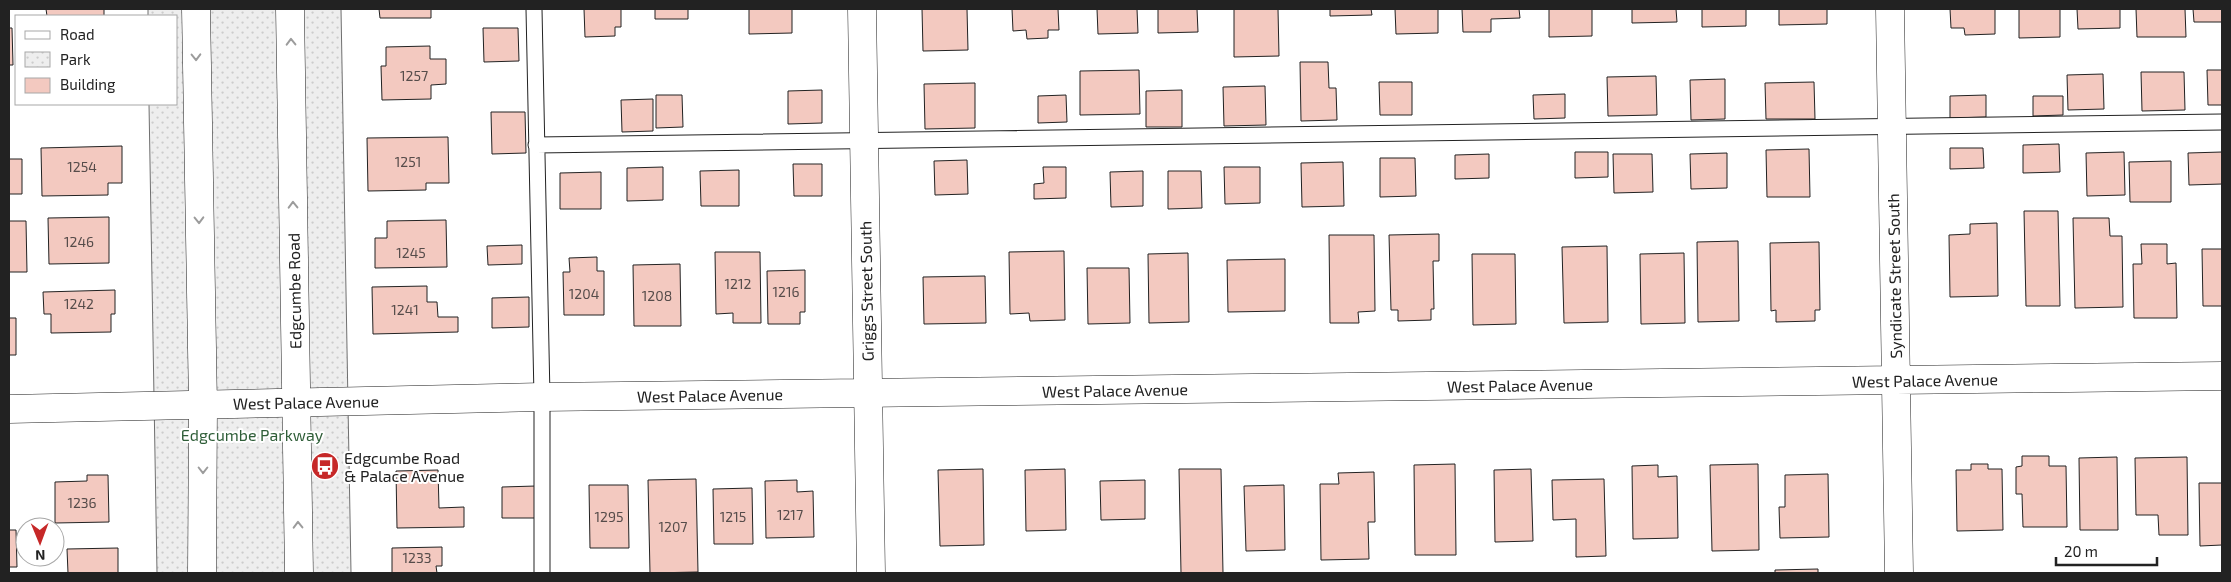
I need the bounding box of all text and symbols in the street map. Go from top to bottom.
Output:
legend [15,15,178,105]
text: Road [60,25,95,43]
one-way arrow [285,38,296,46]
text: Park [60,50,91,68]
one-way arrow [191,54,202,62]
house number: 1257 [400,67,428,84]
text: Building [60,75,116,93]
house number: 1251 [395,153,421,170]
house number: 1254 [67,158,97,175]
street label: Syndicate Street South [1883,193,1905,359]
one-way arrow [287,200,298,208]
one-way arrow [194,216,205,224]
street label: Griggs Street South [855,221,877,361]
house number: 1246 [64,233,94,250]
street label: Edgcumbe Road [283,233,305,349]
house number: 1245 [396,244,426,261]
house number: 1212 [725,275,752,292]
house number: 1216 [772,283,800,300]
house number: 1204 [569,285,599,302]
house number: 1208 [642,287,672,304]
house number: 1242 [64,295,94,312]
house number: 1241 [391,301,419,318]
street label: West Palace Avenue [1852,369,1998,391]
street label: West Palace Avenue [1447,374,1593,396]
street label: West Palace Avenue [1042,379,1188,401]
street label: West Palace Avenue [637,384,783,406]
street label: West Palace Avenue [233,391,379,413]
park label: Edgcumbe Parkway [181,425,324,444]
place label: Edgcumbe Road & Palace Avenue [344,448,465,485]
bus stop icon: Edgcumbe Road & Palace Avenue [310,451,340,481]
one-way arrow [198,466,208,474]
house number: 1236 [67,494,97,511]
house number: 1217 [777,506,803,523]
house number: 1295 [595,508,623,525]
house number: 1215 [720,508,746,525]
north arrow [15,517,65,567]
house number: 1207 [658,518,688,535]
one-way arrow [293,520,303,528]
scale bar [2056,534,2157,566]
text: 20 m [2064,542,2098,560]
text: N [35,547,45,564]
house number: 1233 [402,549,432,566]

